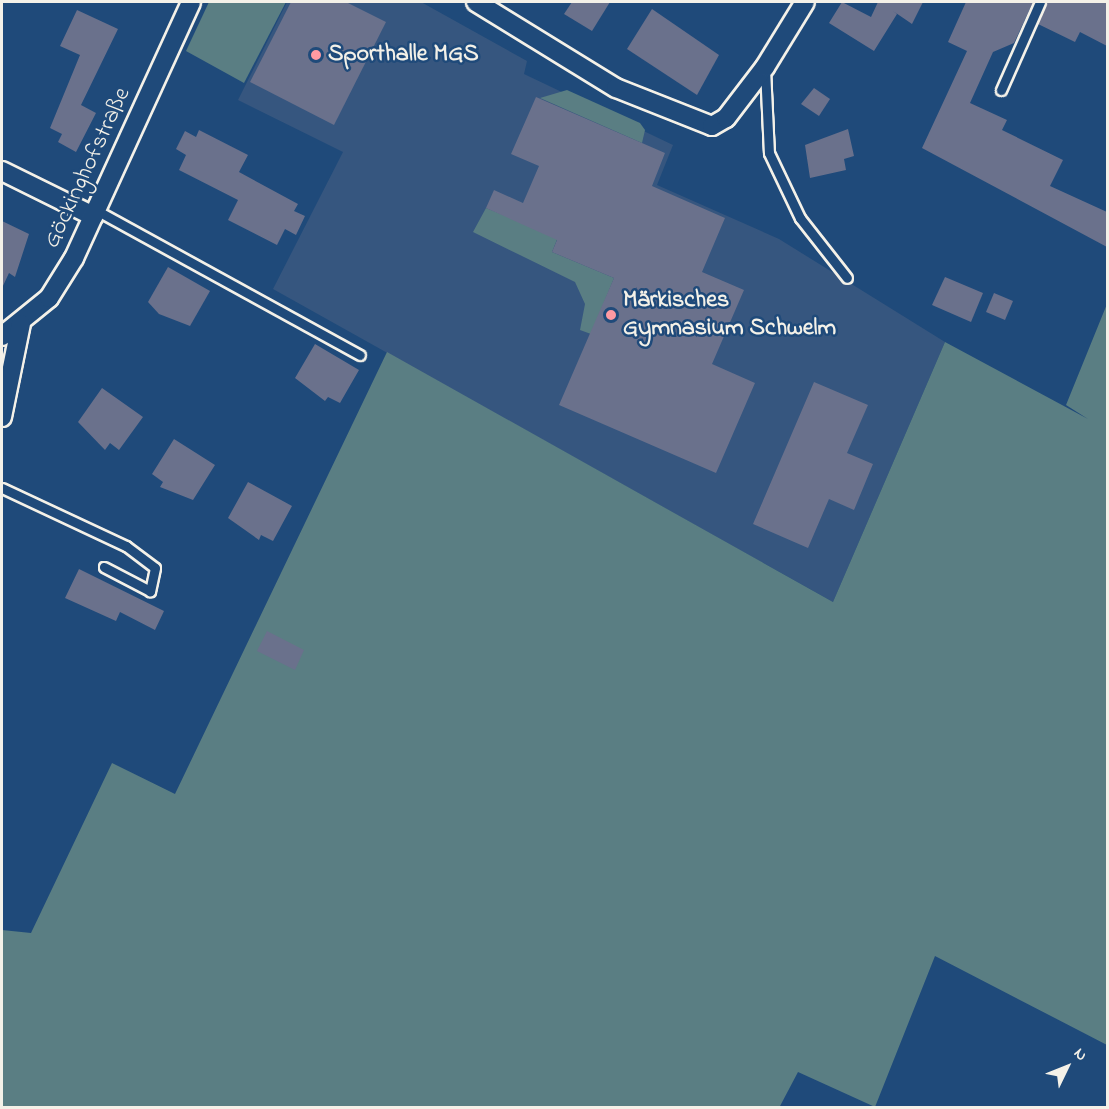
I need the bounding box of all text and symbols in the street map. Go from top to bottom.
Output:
place label: Sporthalle MGS [328,41,479,69]
marker: Sporthalle MGS [309,48,323,62]
street label: Göckinghofstraße [38,83,138,253]
place label: Märkisches Gymnasium Schwelm [623,287,836,343]
marker: Märkisches Gymnasium Schwelm [604,308,618,322]
north arrow [1037,1037,1097,1097]
text: N [1068,1043,1093,1067]

